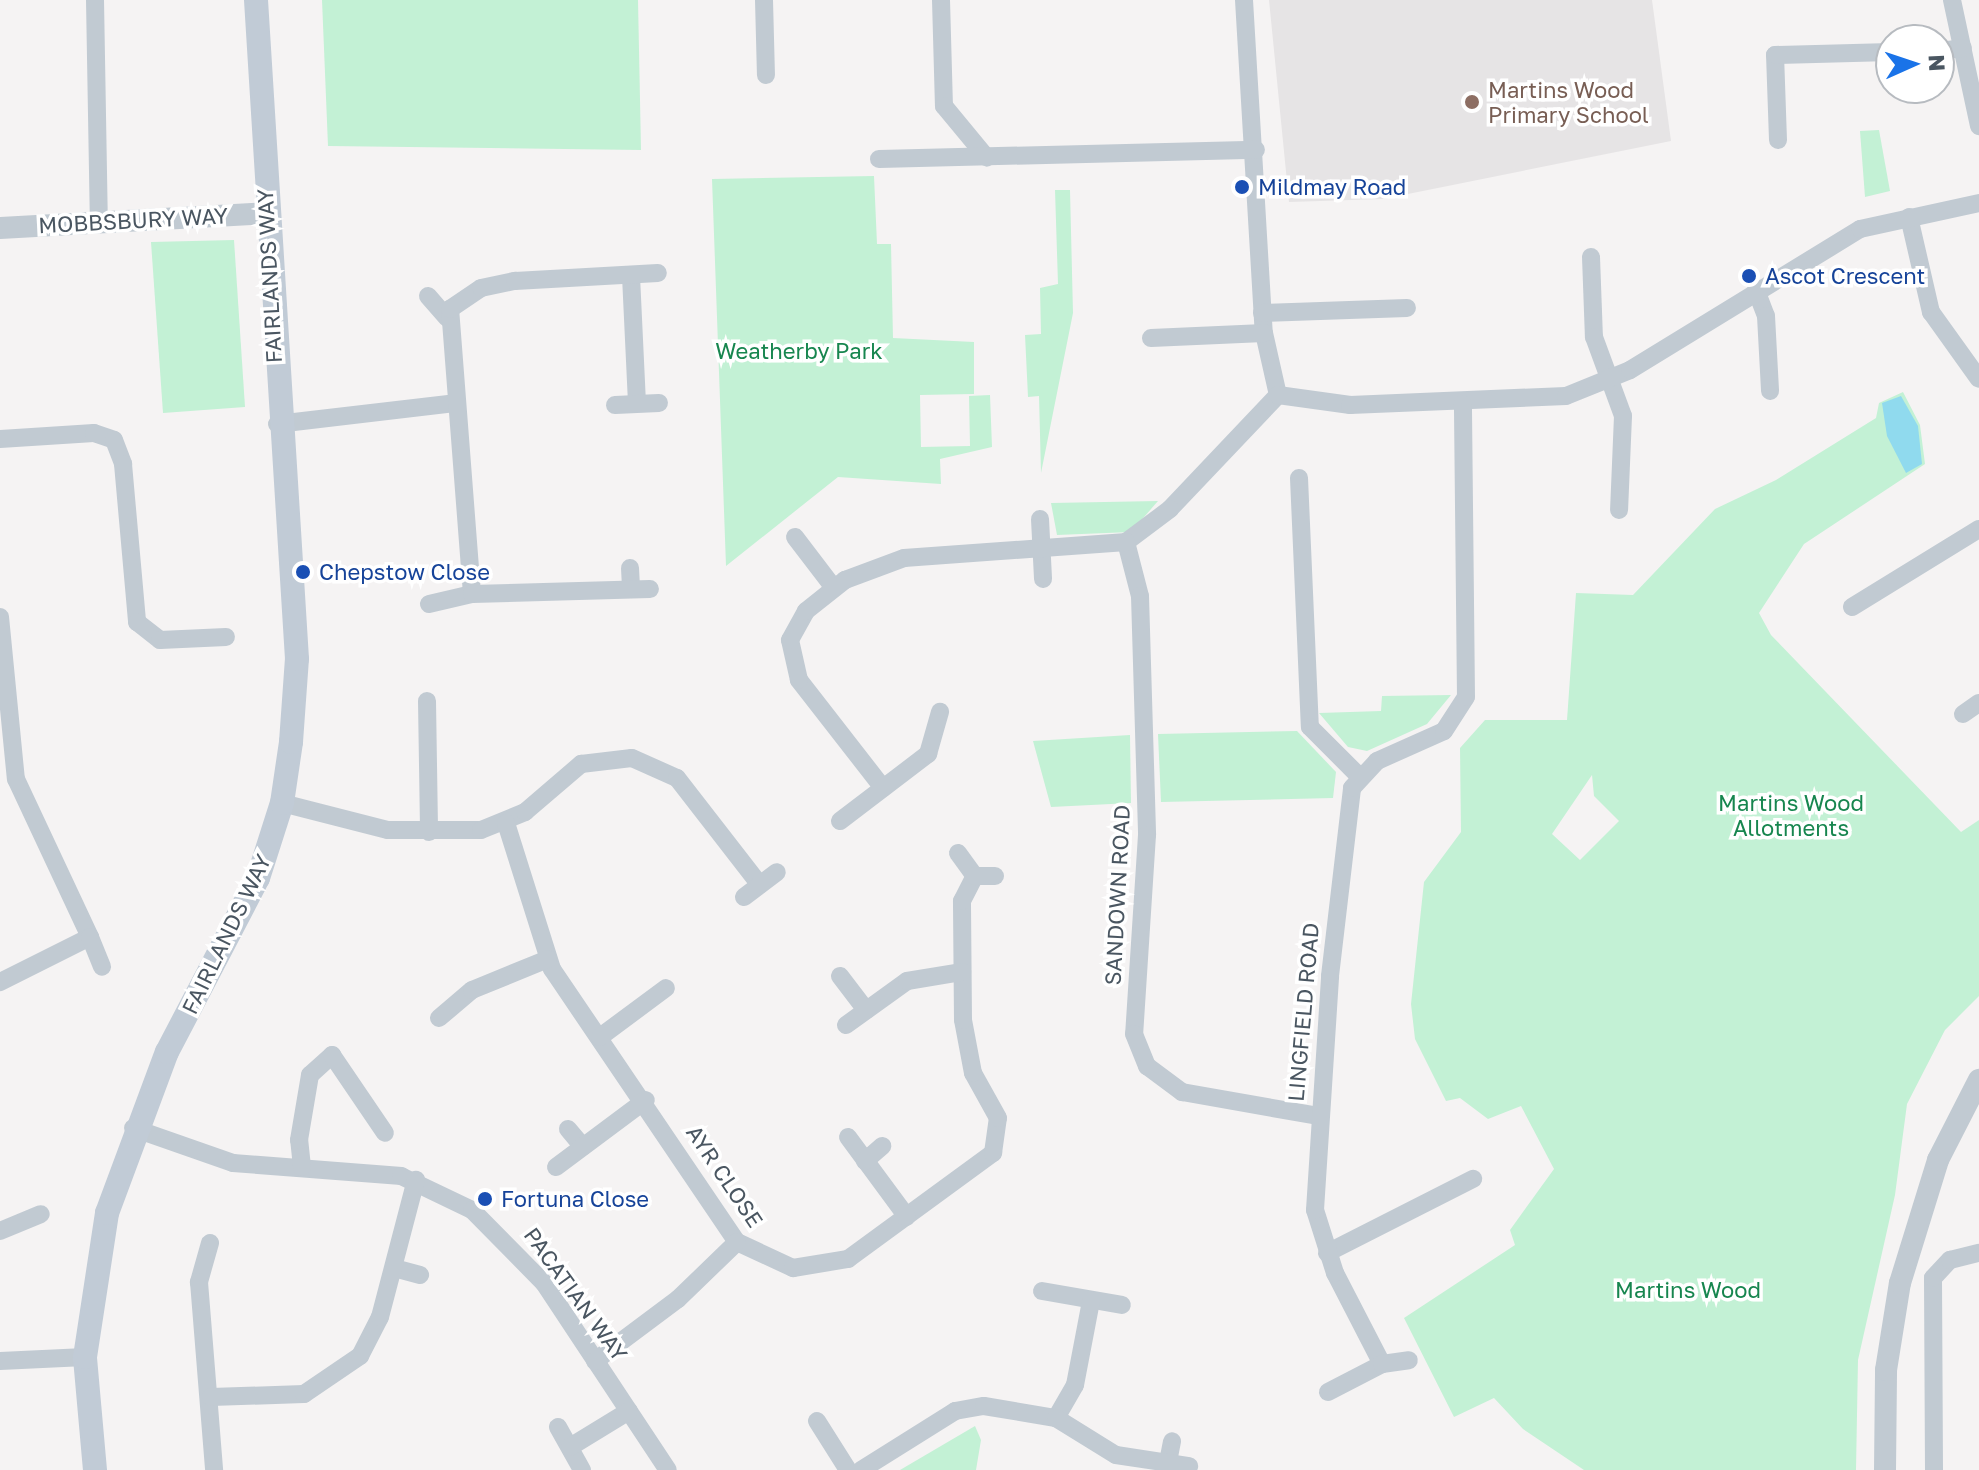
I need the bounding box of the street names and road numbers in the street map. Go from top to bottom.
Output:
street label: FAIRLANDS WAY [251,188,287,364]
street label: MOBBSBURY WAY [38,202,228,238]
street label: SANDOWN ROAD [1099,804,1135,986]
street label: FAIRLANDS WAY [176,850,276,1018]
street label: LINGFIELD ROAD [1282,921,1324,1103]
street label: AYR CLOSE [681,1120,769,1232]
street label: PACATIAN WAY [519,1222,633,1366]

